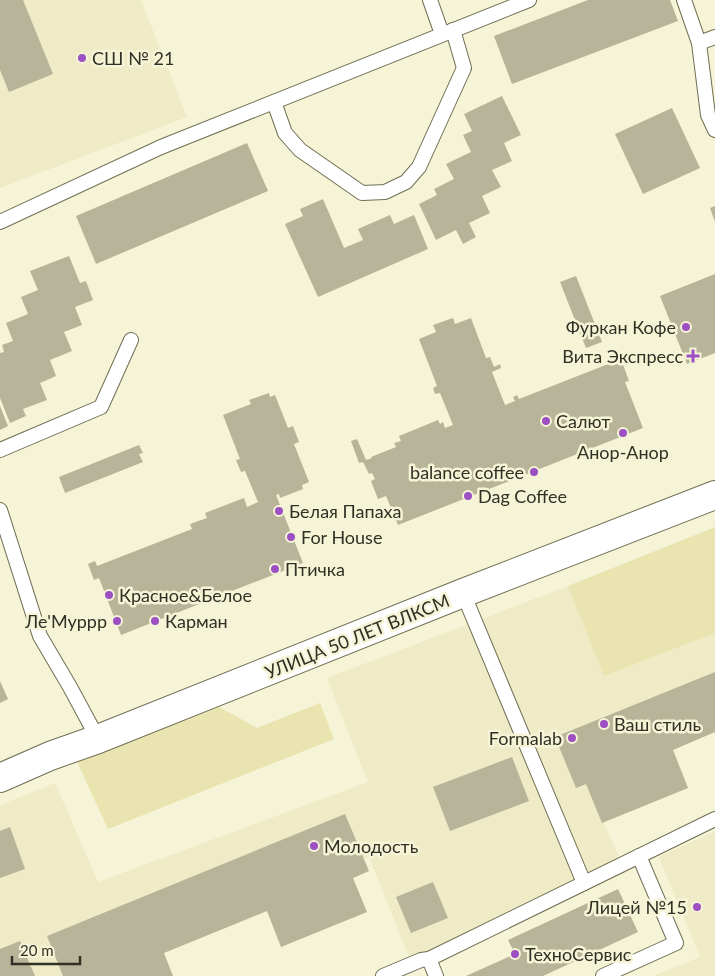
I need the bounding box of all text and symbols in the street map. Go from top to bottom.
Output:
place label: СШ № 21 [92,47,174,69]
marker: СШ № 21 [76,52,88,64]
place label: Фуркан Кофе [566,316,676,338]
marker: Фуркан Кофе [680,321,692,333]
place label: Вита Экспресс [562,345,683,367]
marker: Вита Экспресс [687,350,699,362]
place label: Салют [556,410,610,432]
marker: Салют [540,415,552,427]
marker: Анор-Анор [617,427,629,439]
place label: Анор-Анор [577,441,669,463]
place label: balance coffee [410,461,524,483]
marker: balance coffee [528,466,540,478]
place label: Dag Coffee [478,485,567,507]
marker: Dag Coffee [462,490,474,502]
place label: Белая Папаха [289,500,402,522]
marker: Белая Папаха [273,505,285,517]
place label: For House [301,526,382,548]
marker: For House [285,531,297,543]
place label: Птичка [285,558,345,580]
marker: Птичка [269,563,281,575]
place label: Красное&Белое [119,584,252,606]
marker: Красное&Белое [103,589,115,601]
street label: УЛИЦА 50 ЛЕТ ВЛКСМ [262,589,452,683]
place label: Ле'Муррр [24,610,107,632]
place label: Карман [165,610,228,632]
marker: Ле'Муррр [111,615,123,627]
marker: Карман [149,615,161,627]
place label: Ваш стиль [614,713,701,735]
marker: Ваш стиль [598,718,610,730]
place label: Formalab [489,727,562,749]
marker: Formalab [566,732,578,744]
place label: Молодость [324,835,419,857]
marker: Молодость [308,840,320,852]
place label: Лицей №15 [586,896,687,918]
marker: Лицей №15 [691,901,703,913]
scale bar [12,934,80,966]
text: 20 m [20,941,54,959]
place label: ТехноСервис [525,943,632,965]
marker: ТехноСервис [509,948,521,960]

